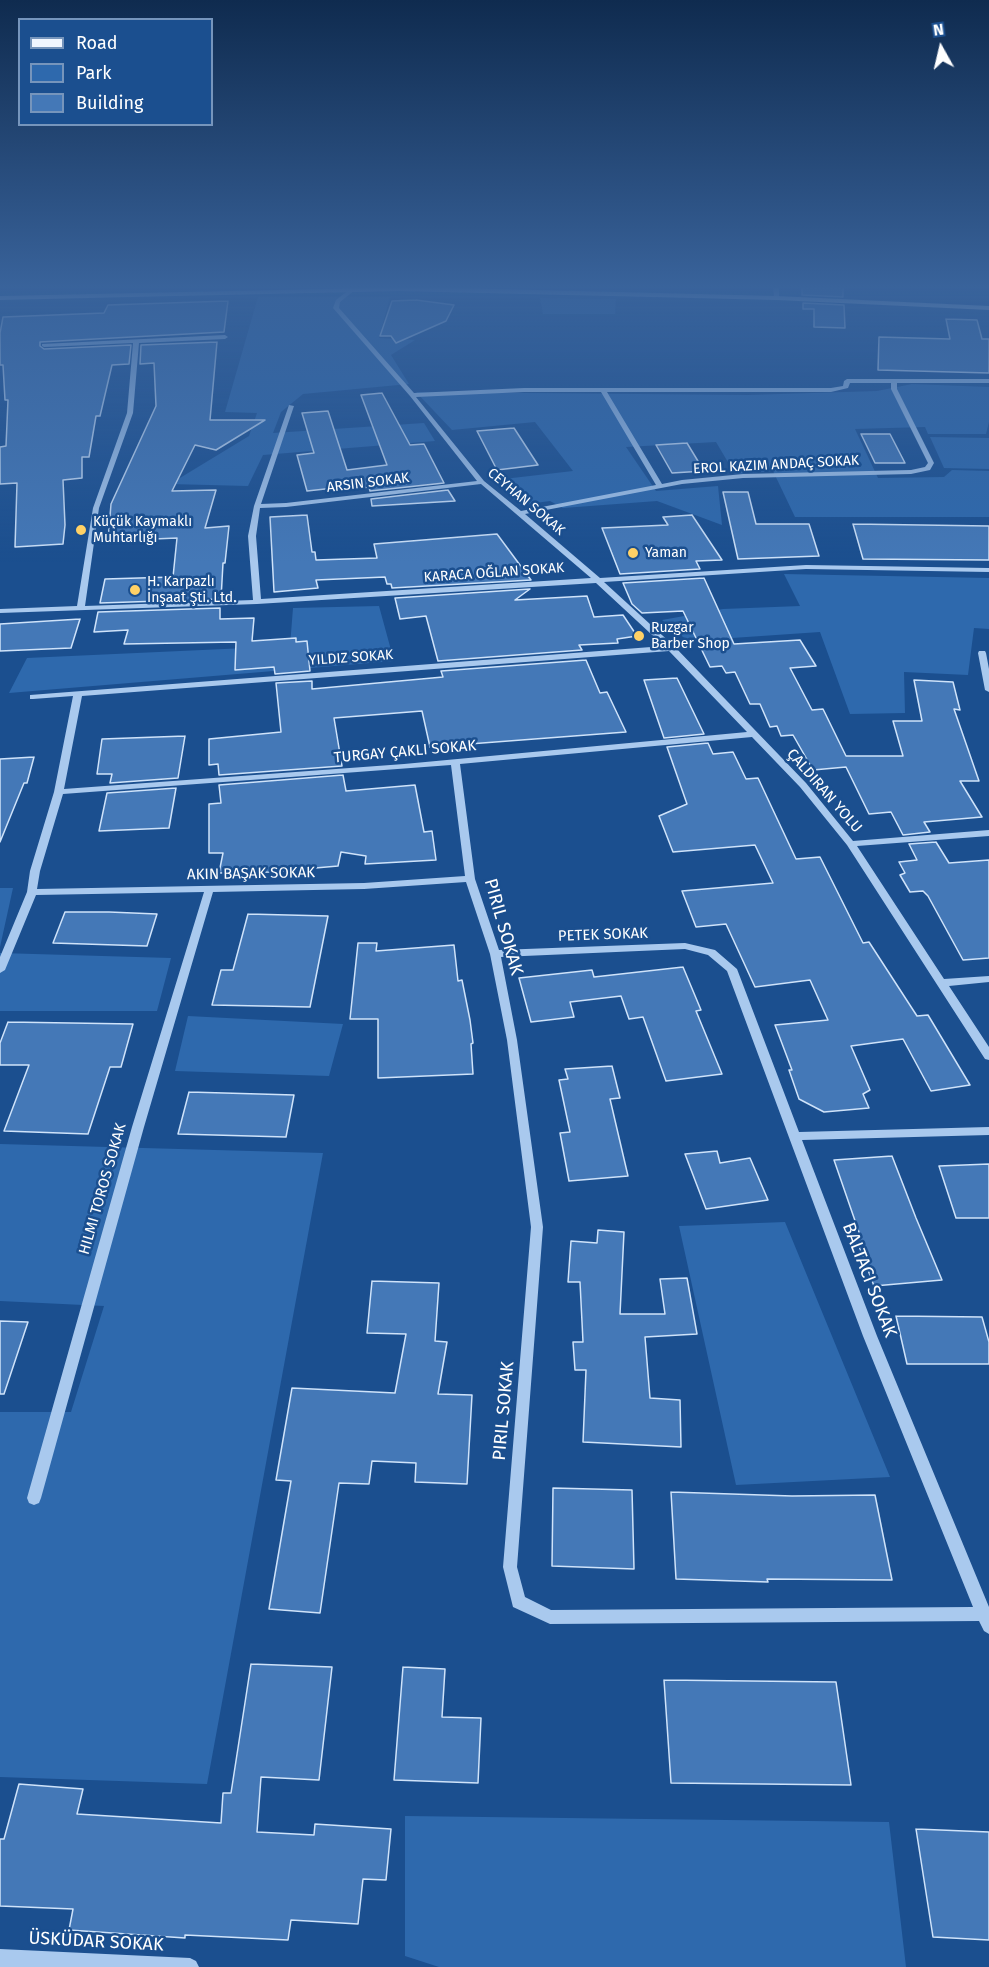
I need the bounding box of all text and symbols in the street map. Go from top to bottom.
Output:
legend [18,18,213,126]
north arrow [911,18,971,78]
text: N [932,20,945,40]
text: Road [76,32,118,54]
text: Park [76,62,111,84]
text: Building [76,92,143,114]
street label: EROL KAZIM ANDAÇ SOKAK [693,452,859,478]
street label: CEYHAN SOKAK [484,465,568,539]
street label: ARSIN SOKAK [326,470,410,496]
place label: Küçük Kaymaklı Muhtarlığı [93,514,192,546]
marker: Küçük Kaymaklı Muhtarlığı [74,523,88,537]
place label: Yaman [645,545,687,561]
marker: Yaman [626,546,640,560]
street label: KARACA OĞLAN SOKAK [423,560,565,586]
place label: H. Karpazlı İnşaat Şti. Ltd. [147,574,237,606]
marker: H. Karpazlı İnşaat Şti. Ltd. [128,583,142,597]
place label: Ruzgar Barber Shop [651,620,730,652]
marker: Ruzgar Barber Shop [632,629,646,643]
street label: YILDIZ SOKAK [308,647,394,669]
street label: TURGAY ÇAKLI SOKAK [333,737,477,767]
street label: ÇALDIRAN YOLU [783,745,865,837]
street label: AKIN BAŞAK SOKAK [187,864,315,884]
street label: PIRIL SOKAK [479,876,527,978]
street label: PETEK SOKAK [558,924,648,946]
street label: HILMI TOROS SOKAK [76,1121,130,1257]
street label: BALTACI SOKAK [837,1220,901,1340]
street label: PIRIL SOKAK [489,1361,519,1461]
street label: ÜSKÜDAR SOKAK [28,1928,164,1956]

